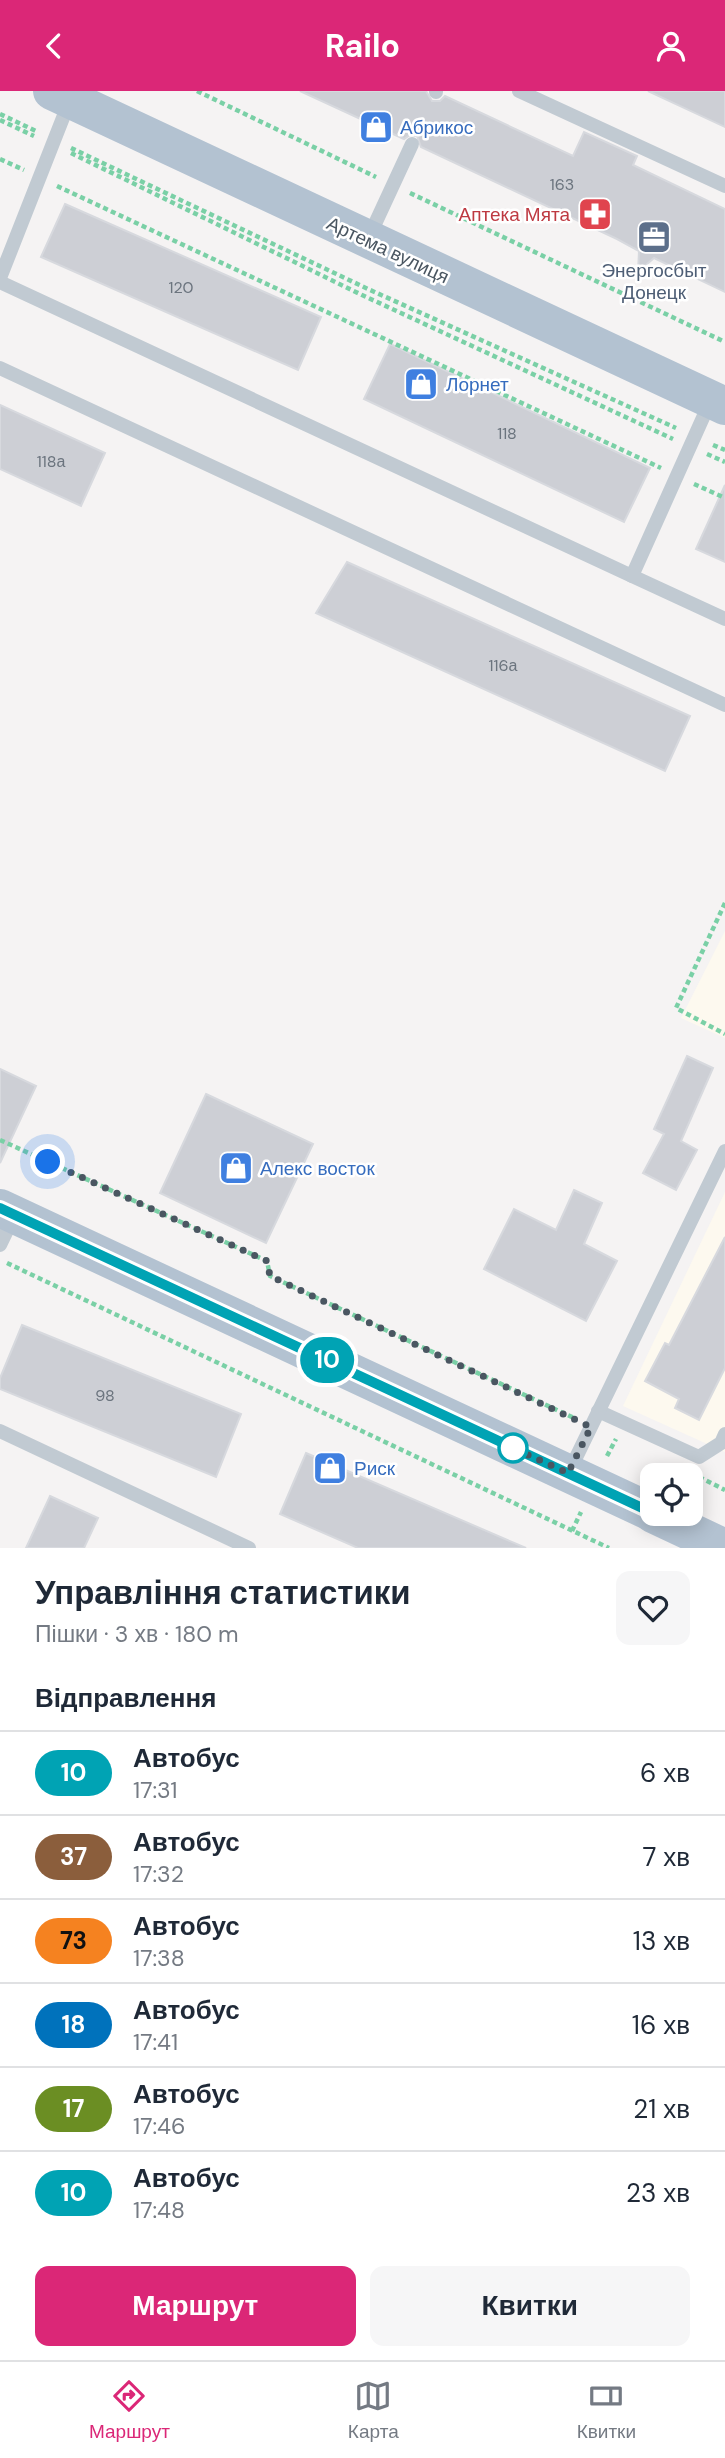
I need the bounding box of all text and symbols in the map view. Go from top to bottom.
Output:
text: Railo [325,25,400,67]
icon: back [35,27,73,65]
icon: person [652,27,690,65]
shop icon: Абрикос [357,108,395,146]
place label: Абрикос [400,115,473,140]
house number: 163 [550,174,574,195]
pharmacy icon: Аптека Мята [576,195,614,233]
place label: Аптека Мята [458,202,570,227]
street label: Артема вулиця [323,211,453,289]
office icon: Энергосбыт Донецк [635,218,673,256]
place label: Энергосбыт Донецк [601,258,707,305]
house number: 120 [169,277,194,298]
shop icon: Лорнет [402,365,440,403]
place label: Лорнет [446,372,509,397]
house number: 118 [497,423,517,444]
house number: 118а [37,451,65,472]
house number: 116а [489,655,518,676]
your location [30,1144,65,1179]
shop icon: Алекс восток [217,1149,255,1187]
place label: Алекс восток [260,1156,375,1181]
line badge: 10 [296,1337,358,1383]
text: 10 [314,1344,340,1375]
house number: 98 [95,1385,115,1406]
unlabelled marker [498,1433,528,1463]
shop icon: Риск [311,1449,349,1487]
place label: Риск [354,1456,396,1481]
map controls [640,1463,703,1526]
button: locate [640,1463,703,1526]
text: Управління статистики [35,1571,411,1614]
button: heart [616,1571,690,1645]
text: Пішки · 3 хв · 180 m [35,1619,239,1649]
text: Відправлення [35,1681,216,1715]
text: Автобус [133,1741,240,1775]
text: 6 хв [640,1756,690,1790]
text: 10 [61,1757,86,1788]
text: 17:31 [133,1775,177,1805]
text: Автобус [133,1825,240,1859]
text: 7 хв [642,1840,690,1874]
text: 37 [60,1841,87,1872]
text: 17:32 [133,1859,184,1889]
text: Автобус [133,1909,240,1943]
text: 13 хв [633,1924,690,1958]
text: 73 [60,1925,87,1956]
text: 17:38 [133,1943,185,1973]
text: Автобус [133,1993,240,2027]
text: 16 хв [632,2008,690,2042]
text: 18 [62,2009,85,2040]
text: 17:41 [133,2027,178,2057]
text: Автобус [133,2077,240,2111]
text: 21 хв [633,2092,690,2126]
text: 17 [63,2093,84,2124]
text: 17:46 [133,2111,186,2141]
text: Автобус [133,2161,240,2195]
text: 23 хв [626,2176,690,2210]
text: 10 [61,2177,86,2208]
text: 17:48 [133,2195,185,2225]
button: Маршрут [35,2266,356,2346]
button: Квитки [370,2266,690,2346]
tab: Маршрут [89,2377,170,2444]
tab: Карта [348,2377,399,2444]
tab: Квитки [577,2377,636,2444]

